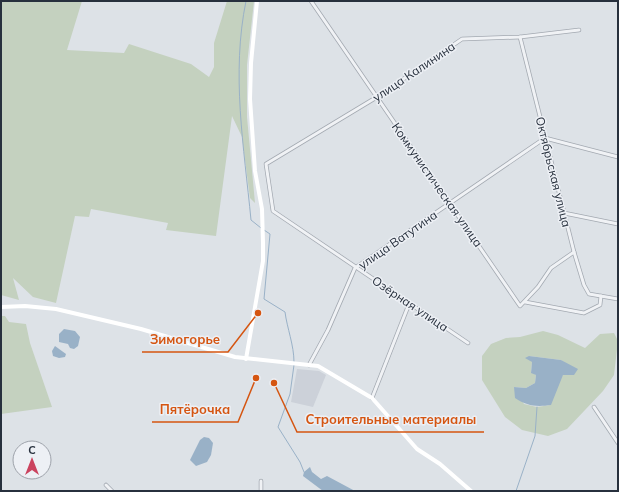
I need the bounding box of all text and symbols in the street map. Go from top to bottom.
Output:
street label: улица Калинина [370,38,458,105]
street label: Октябрьская улица [533,115,574,229]
street label: Коммунистическая улица [389,120,486,250]
street label: улица Ватутина [355,207,440,272]
street label: Озёрная улица [369,273,451,335]
callout: Зимогорье [142,327,228,352]
text: Зимогорье [150,331,220,347]
callout: Пятёрочка [152,397,238,422]
text: Пятёрочка [160,401,230,417]
callout: Строительные материалы [297,407,484,432]
text: Строительные материалы [306,411,476,427]
north arrow [12,440,52,480]
text: С [28,443,36,457]

